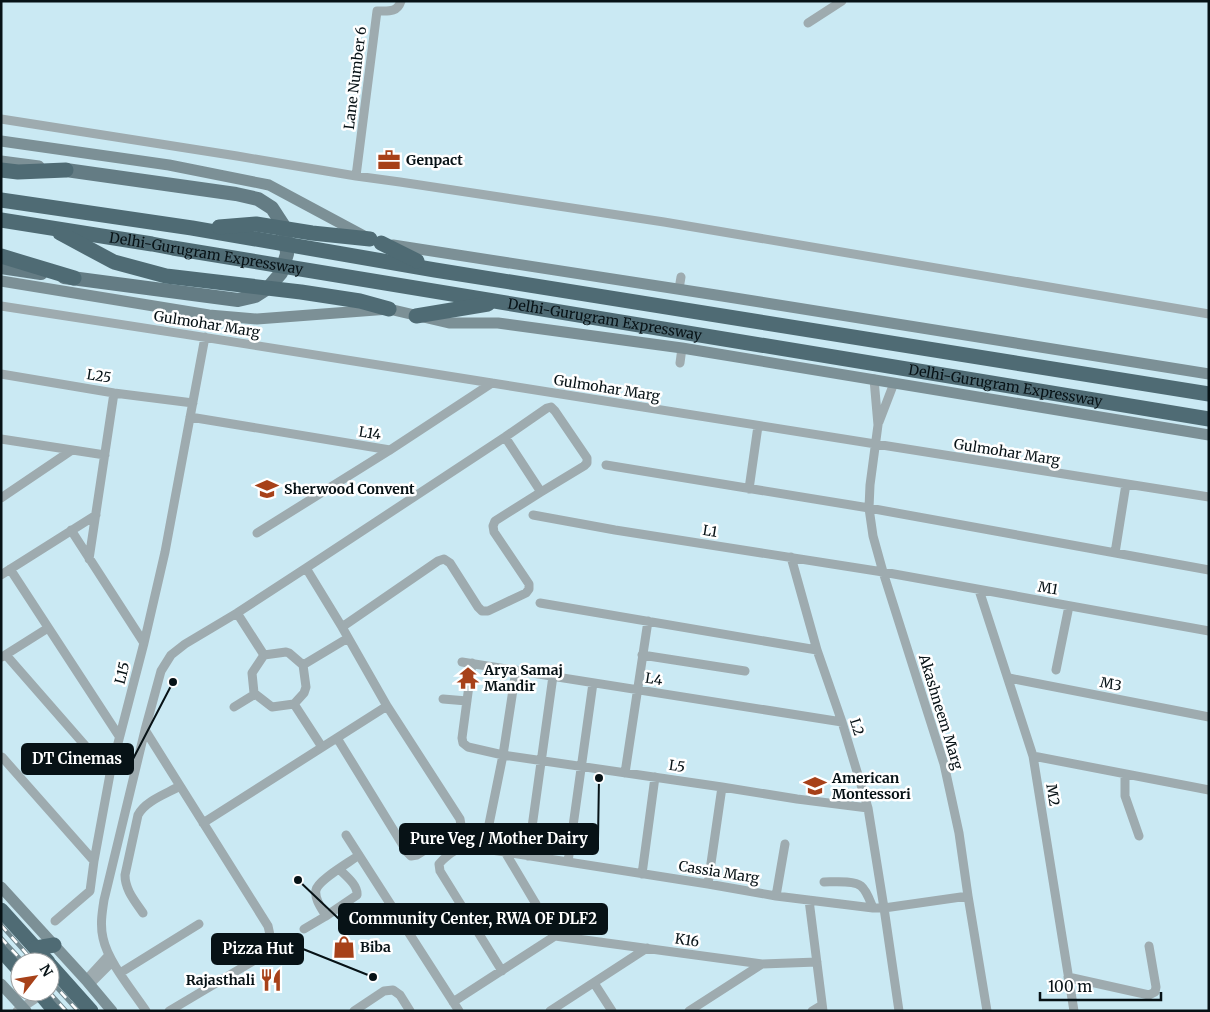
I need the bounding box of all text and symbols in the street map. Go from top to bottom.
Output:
street label: Lane Number 6 [340,25,370,131]
office icon: Genpact [376,147,402,173]
place label: Genpact [406,151,463,169]
street label: Delhi-Gurugram Expressway [108,228,306,279]
street label: Delhi-Gurugram Expressway [506,294,704,344]
street label: Gulmohar Marg [153,307,262,341]
street label: Delhi-Gurugram Expressway [907,361,1105,410]
street label: L25 [85,365,113,387]
street label: Gulmohar Marg [553,371,662,405]
street label: L14 [357,422,383,444]
street label: Gulmohar Marg [953,435,1062,469]
school or university icon: Sherwood Convent [254,476,280,502]
place label: Sherwood Convent [284,480,415,498]
street label: L1 [701,521,719,541]
street label: M1 [1037,577,1059,599]
street label: Akashneem Marg [915,651,967,772]
street label: L15 [111,660,133,686]
place label: Arya Samaj Mandir [483,661,563,695]
temple icon: Arya Samaj Mandir [455,665,481,691]
street label: L4 [644,669,664,689]
street label: M3 [1099,673,1123,695]
street label: L2 [846,716,868,738]
callout: DT Cinemas [22,744,133,774]
text: DT Cinemas [32,749,122,768]
street label: L5 [668,756,686,776]
place label: American Montessori [831,769,911,803]
school or university icon: American Montessori [802,773,828,799]
street label: M2 [1042,783,1064,807]
callout: Pure Veg / Mother Dairy [400,824,598,854]
text: Pure Veg / Mother Dairy [410,829,588,848]
street label: Cassia Marg [677,857,761,887]
callout: Community Center, RWA OF DLF2 [339,904,607,934]
text: Community Center, RWA OF DLF2 [349,909,597,929]
street label: K16 [674,929,700,951]
callout: Pizza Hut [212,934,303,964]
shop icon: Biba [331,934,357,960]
place label: Biba [360,938,391,956]
text: Pizza Hut [222,939,294,958]
north arrow [10,952,60,1002]
text: N [36,961,57,980]
restaurant icon: Rajasthali [258,967,284,993]
scale bar [1040,970,1161,1002]
place label: Rajasthali [186,971,255,989]
text: 100 m [1048,977,1092,996]

